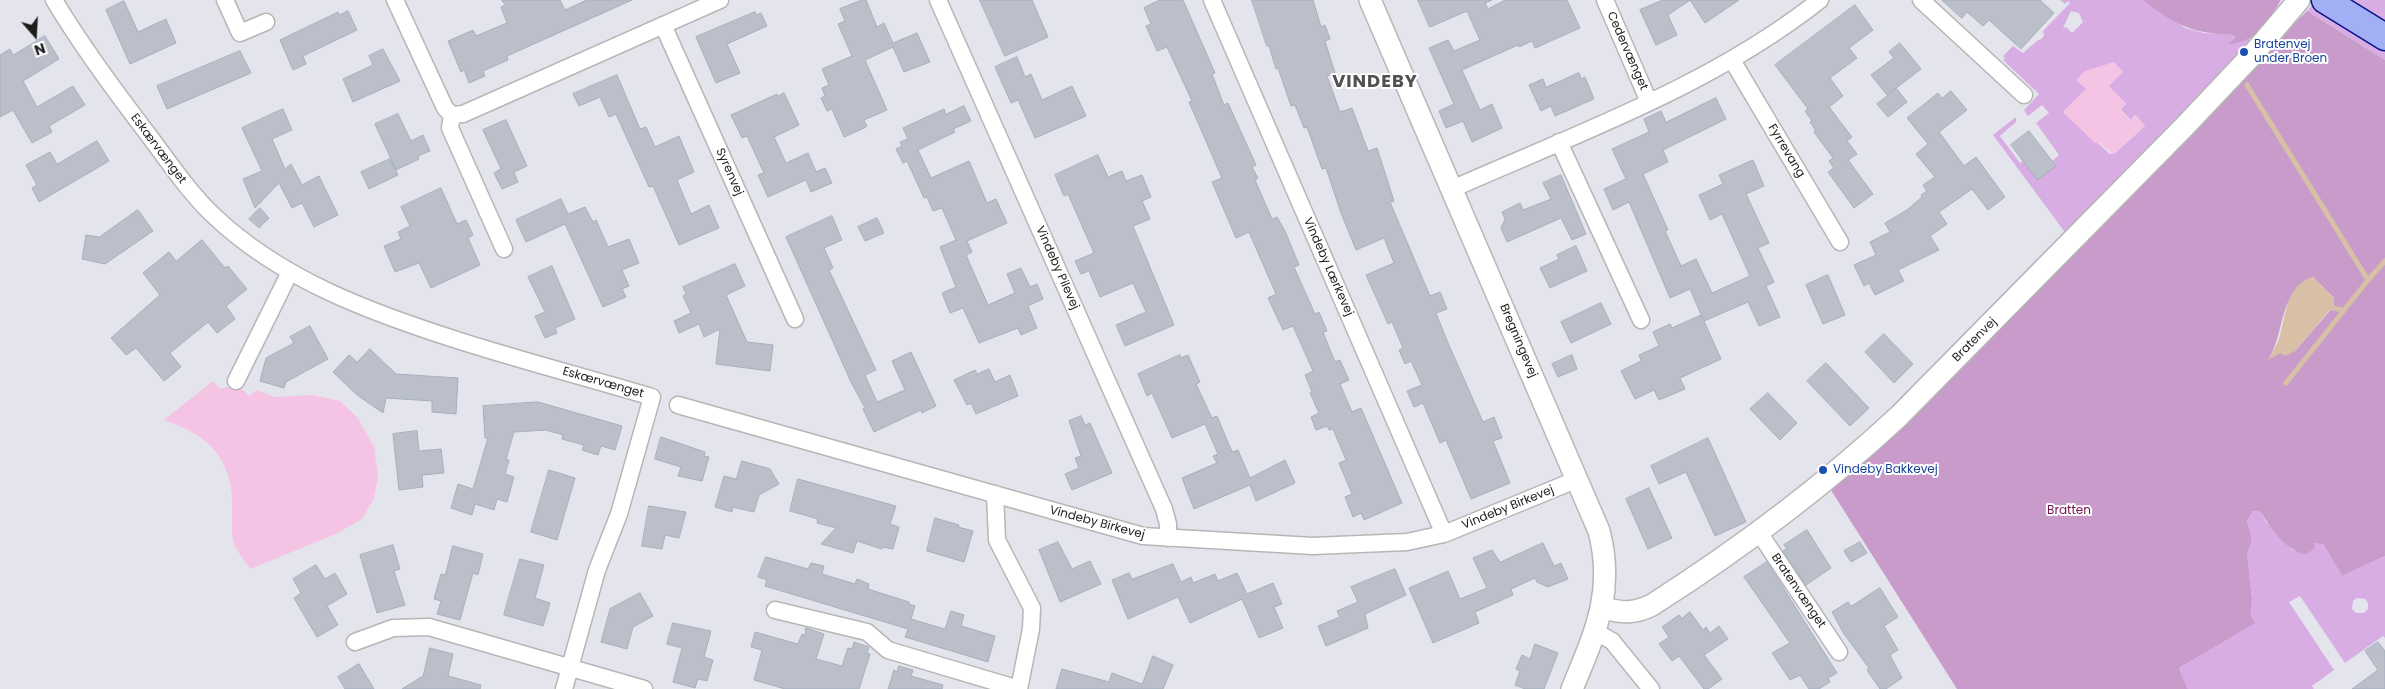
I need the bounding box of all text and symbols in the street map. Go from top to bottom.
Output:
north arrow [10,10,60,60]
street label: Cedervænget [1603,10,1651,92]
text: N [32,38,48,60]
place label: Bratenvej under Broen [2254,38,2327,66]
marker: Bratenvej under Broen [2238,46,2250,58]
district label: VINDEBY [1331,71,1419,93]
street label: Eskærvænget [127,111,189,187]
street label: Fyrrevang [1764,122,1808,180]
street label: Syrenvej [712,146,746,198]
street label: Vindeby Lærkevej [1300,216,1356,318]
street label: Vindeby Pilevej [1032,224,1082,312]
street label: Bregningevej [1496,302,1540,380]
street label: Bratenvej [1950,315,2000,365]
street label: Eskærvænget [561,365,645,401]
place label: Vindeby Bakkevej [1833,463,1938,477]
marker: Vindeby Bakkevej [1817,464,1829,476]
street label: Vindeby Birkevej [1460,483,1556,533]
street label: Vindeby Birkevej [1048,503,1146,543]
park label: Bratten [2047,504,2091,518]
street label: Bratenvænget [1768,551,1828,631]

